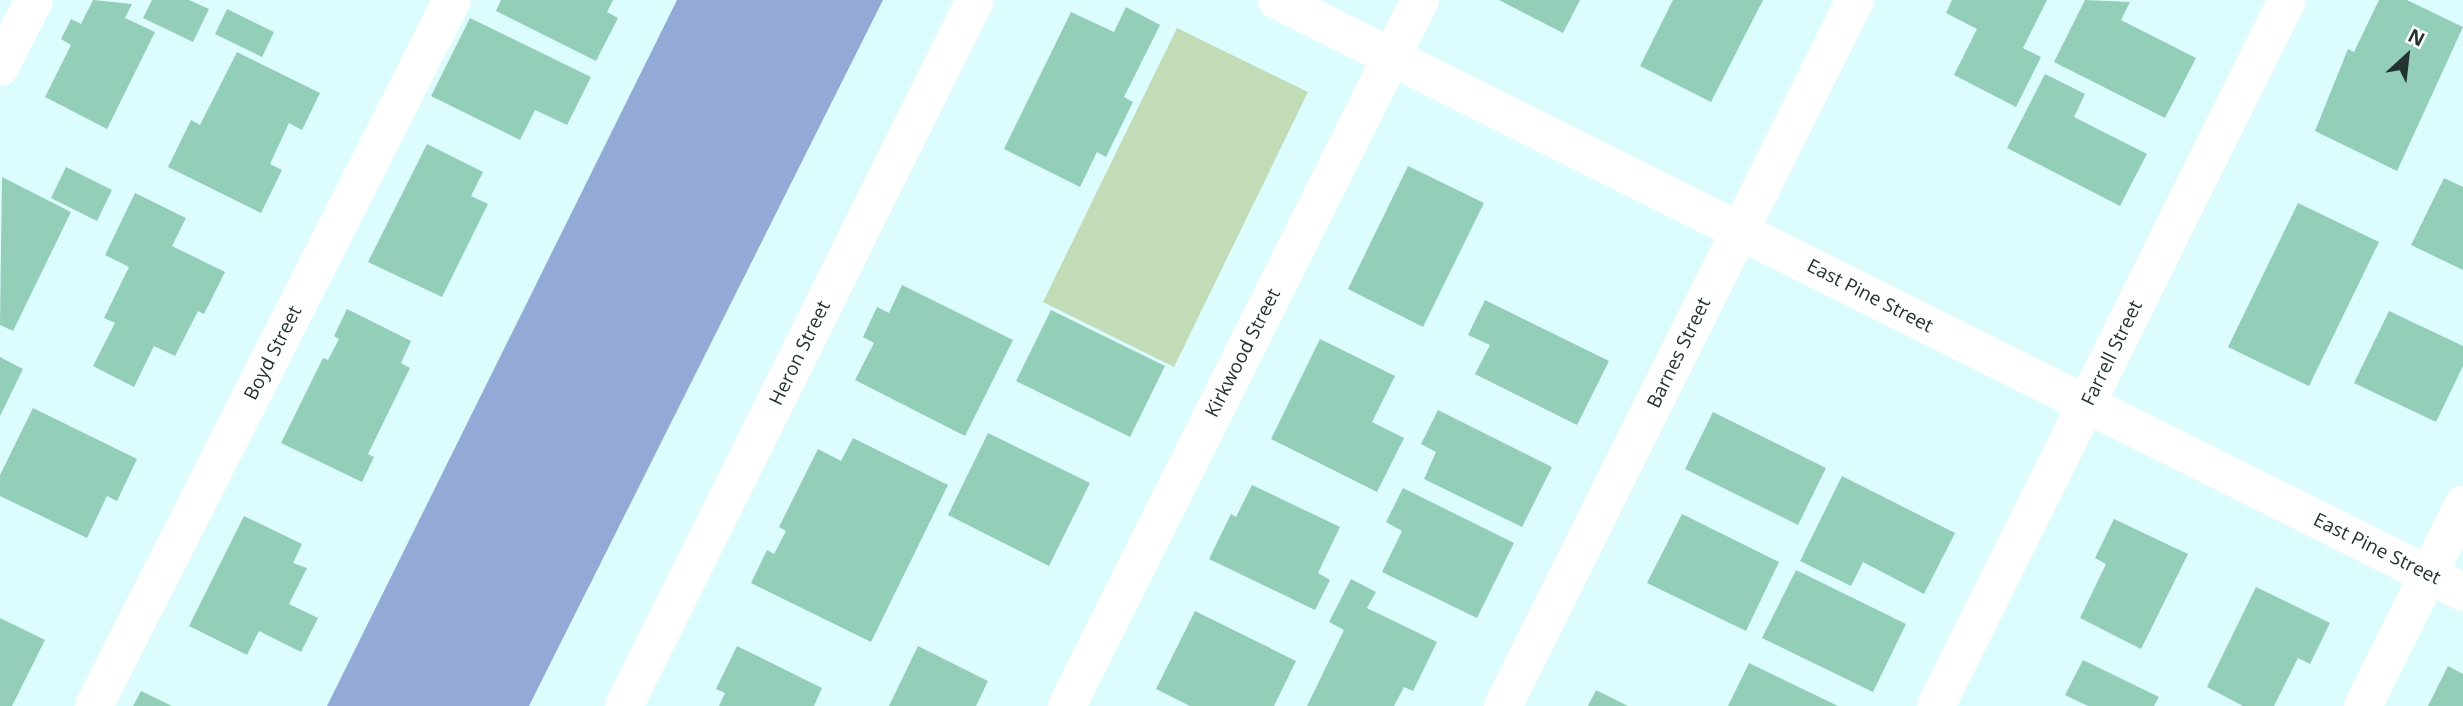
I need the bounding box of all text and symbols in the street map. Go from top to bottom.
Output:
north arrow [2372,21,2442,91]
text: N [2404,22,2429,52]
street label: East Pine Street [1803,254,1937,338]
street label: Kirkwood Street [1201,285,1285,421]
street label: Barnes Street [1642,294,1716,412]
street label: Heron Street [765,297,835,409]
street label: Farrell Street [2077,297,2147,409]
street label: Boyd Street [239,302,307,404]
street label: East Pine Street [2310,508,2444,590]

